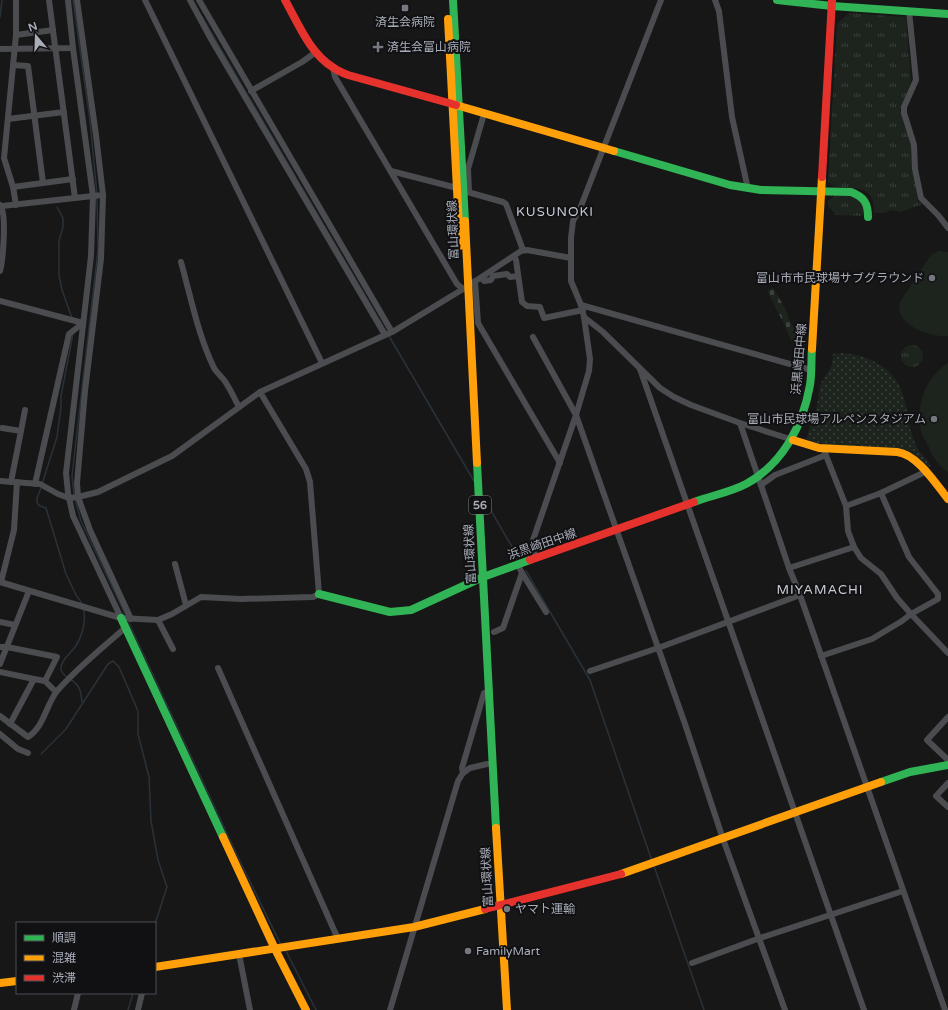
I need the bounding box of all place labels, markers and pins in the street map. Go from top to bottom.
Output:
marker: 済生会病院 [400,3,410,13]
place label: 済生会病院 [375,15,435,29]
place label: 済生会富山病院 [387,40,471,54]
marker: 済生会富山病院 [372,41,384,53]
place label: 富山市市民球場サブグラウンド [756,271,924,285]
marker: 富山市市民球場サブグラウンド [927,273,937,283]
place label: 富山市民球場アルペンスタジアム [747,412,926,426]
marker: 富山市民球場アルペンスタジアム [929,414,939,424]
place label: ヤマト運輸 [515,902,575,916]
marker: ヤマト運輸 [502,904,512,914]
place label: FamilyMart [476,944,540,958]
marker: FamilyMart [463,946,473,956]

